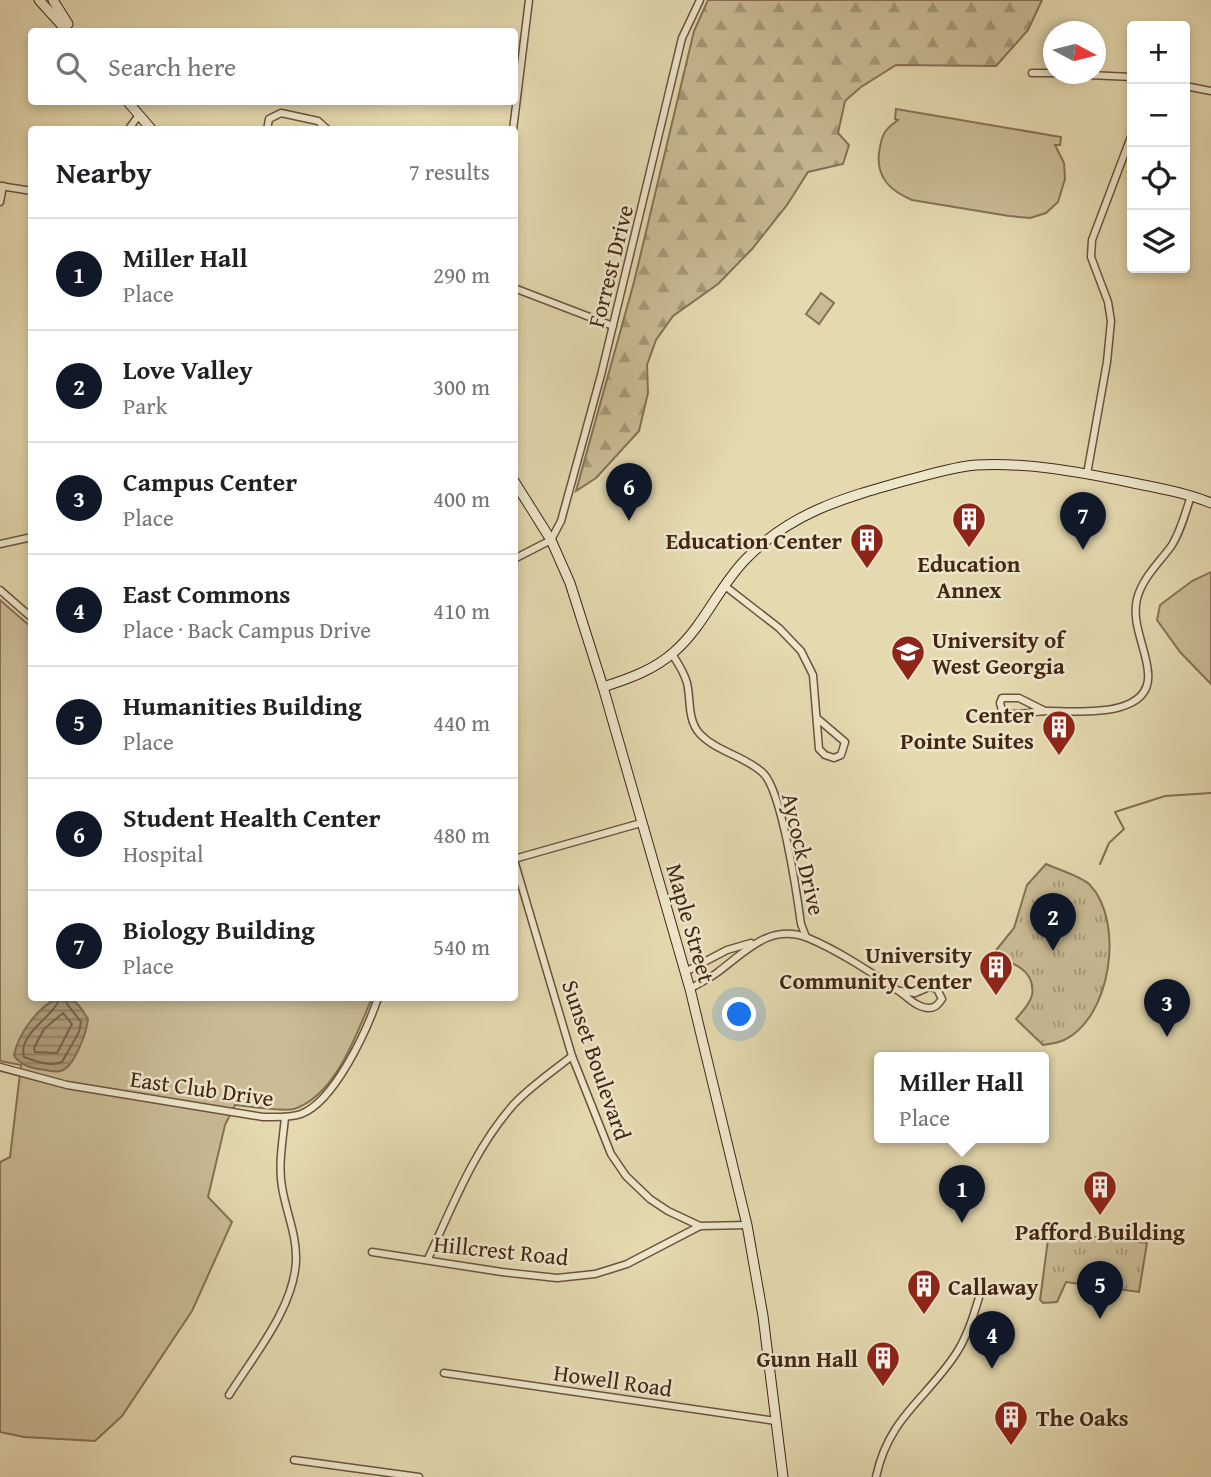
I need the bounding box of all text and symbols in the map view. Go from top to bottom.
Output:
north arrow [1043,21,1106,84]
map controls [1127,21,1190,273]
button: + [1127,21,1190,84]
search box [28,28,518,105]
text: Search here [108,47,236,86]
icon: search [52,48,90,86]
button: − [1127,84,1190,147]
button: locate [1127,147,1190,210]
text: Nearby [56,150,152,194]
text: 7 results [409,155,490,188]
street label: Forrest Drive [579,201,641,331]
button: layers [1127,210,1190,273]
text: Miller Hall [123,238,247,277]
text: 1 [73,258,85,291]
text: 290 m [433,258,490,291]
text: Place [123,277,174,310]
text: Love Valley [123,350,252,389]
text: 2 [73,370,85,403]
text: 300 m [433,370,490,403]
text: Park [123,389,167,422]
text: Campus Center [123,462,297,501]
pin: 6 [606,463,652,521]
text: 3 [73,482,85,515]
text: 400 m [433,482,490,515]
pin: 7 [1060,492,1106,550]
building icon: Education Annex [950,500,988,549]
text: Place [123,501,174,534]
building icon: Education Center [848,521,886,570]
place label: Education Center [666,524,842,557]
place label: Education Annex [918,547,1021,606]
text: East Commons [123,574,290,613]
text: 4 [73,594,85,627]
text: 410 m [433,594,490,627]
text: Place · Back Campus Drive [123,613,371,646]
place label: University of West Georgia [932,623,1067,682]
school or university icon: University of West Georgia [889,633,927,682]
text: Humanities Building [123,686,362,725]
place label: Center Pointe Suites [900,698,1034,757]
text: 5 [73,706,85,739]
text: 440 m [433,706,490,739]
building icon: Center Pointe Suites [1040,708,1078,757]
text: Place [123,725,174,758]
street label: Aycock Drive [774,790,834,918]
text: Student Health Center [123,798,381,837]
text: 6 [73,818,85,851]
text: 480 m [433,818,490,851]
text: Hospital [123,837,203,870]
street label: Maple Street [658,860,724,986]
pin: 2 [1030,893,1076,951]
text: Biology Building [123,910,315,949]
text: 7 [73,930,85,963]
text: 540 m [433,930,490,963]
place label: University Community Center [779,938,972,997]
building icon: University Community Center [977,948,1015,997]
text: Place [123,949,174,982]
street label: Sunset Boulevard [554,975,640,1145]
pin: 3 [1144,979,1190,1037]
your location [722,997,756,1031]
popup [874,1052,1049,1143]
street label: East Club Drive [128,1062,276,1114]
text: Miller Hall [899,1062,1024,1101]
text: Place [899,1101,950,1134]
pin: 1 [939,1165,985,1223]
building icon: Pafford Building [1081,1168,1119,1217]
place label: Pafford Building [1015,1215,1186,1248]
street label: Hillcrest Road [432,1227,571,1274]
pin: 5 [1077,1261,1123,1319]
building icon: Callaway [905,1267,943,1316]
place label: Callaway [948,1270,1039,1303]
pin: 4 [969,1311,1015,1369]
building icon: Gunn Hall [864,1339,902,1388]
place label: Gunn Hall [757,1342,858,1375]
street label: Howell Road [552,1355,675,1405]
building icon: The Oaks [992,1398,1030,1447]
place label: The Oaks [1036,1401,1129,1434]

